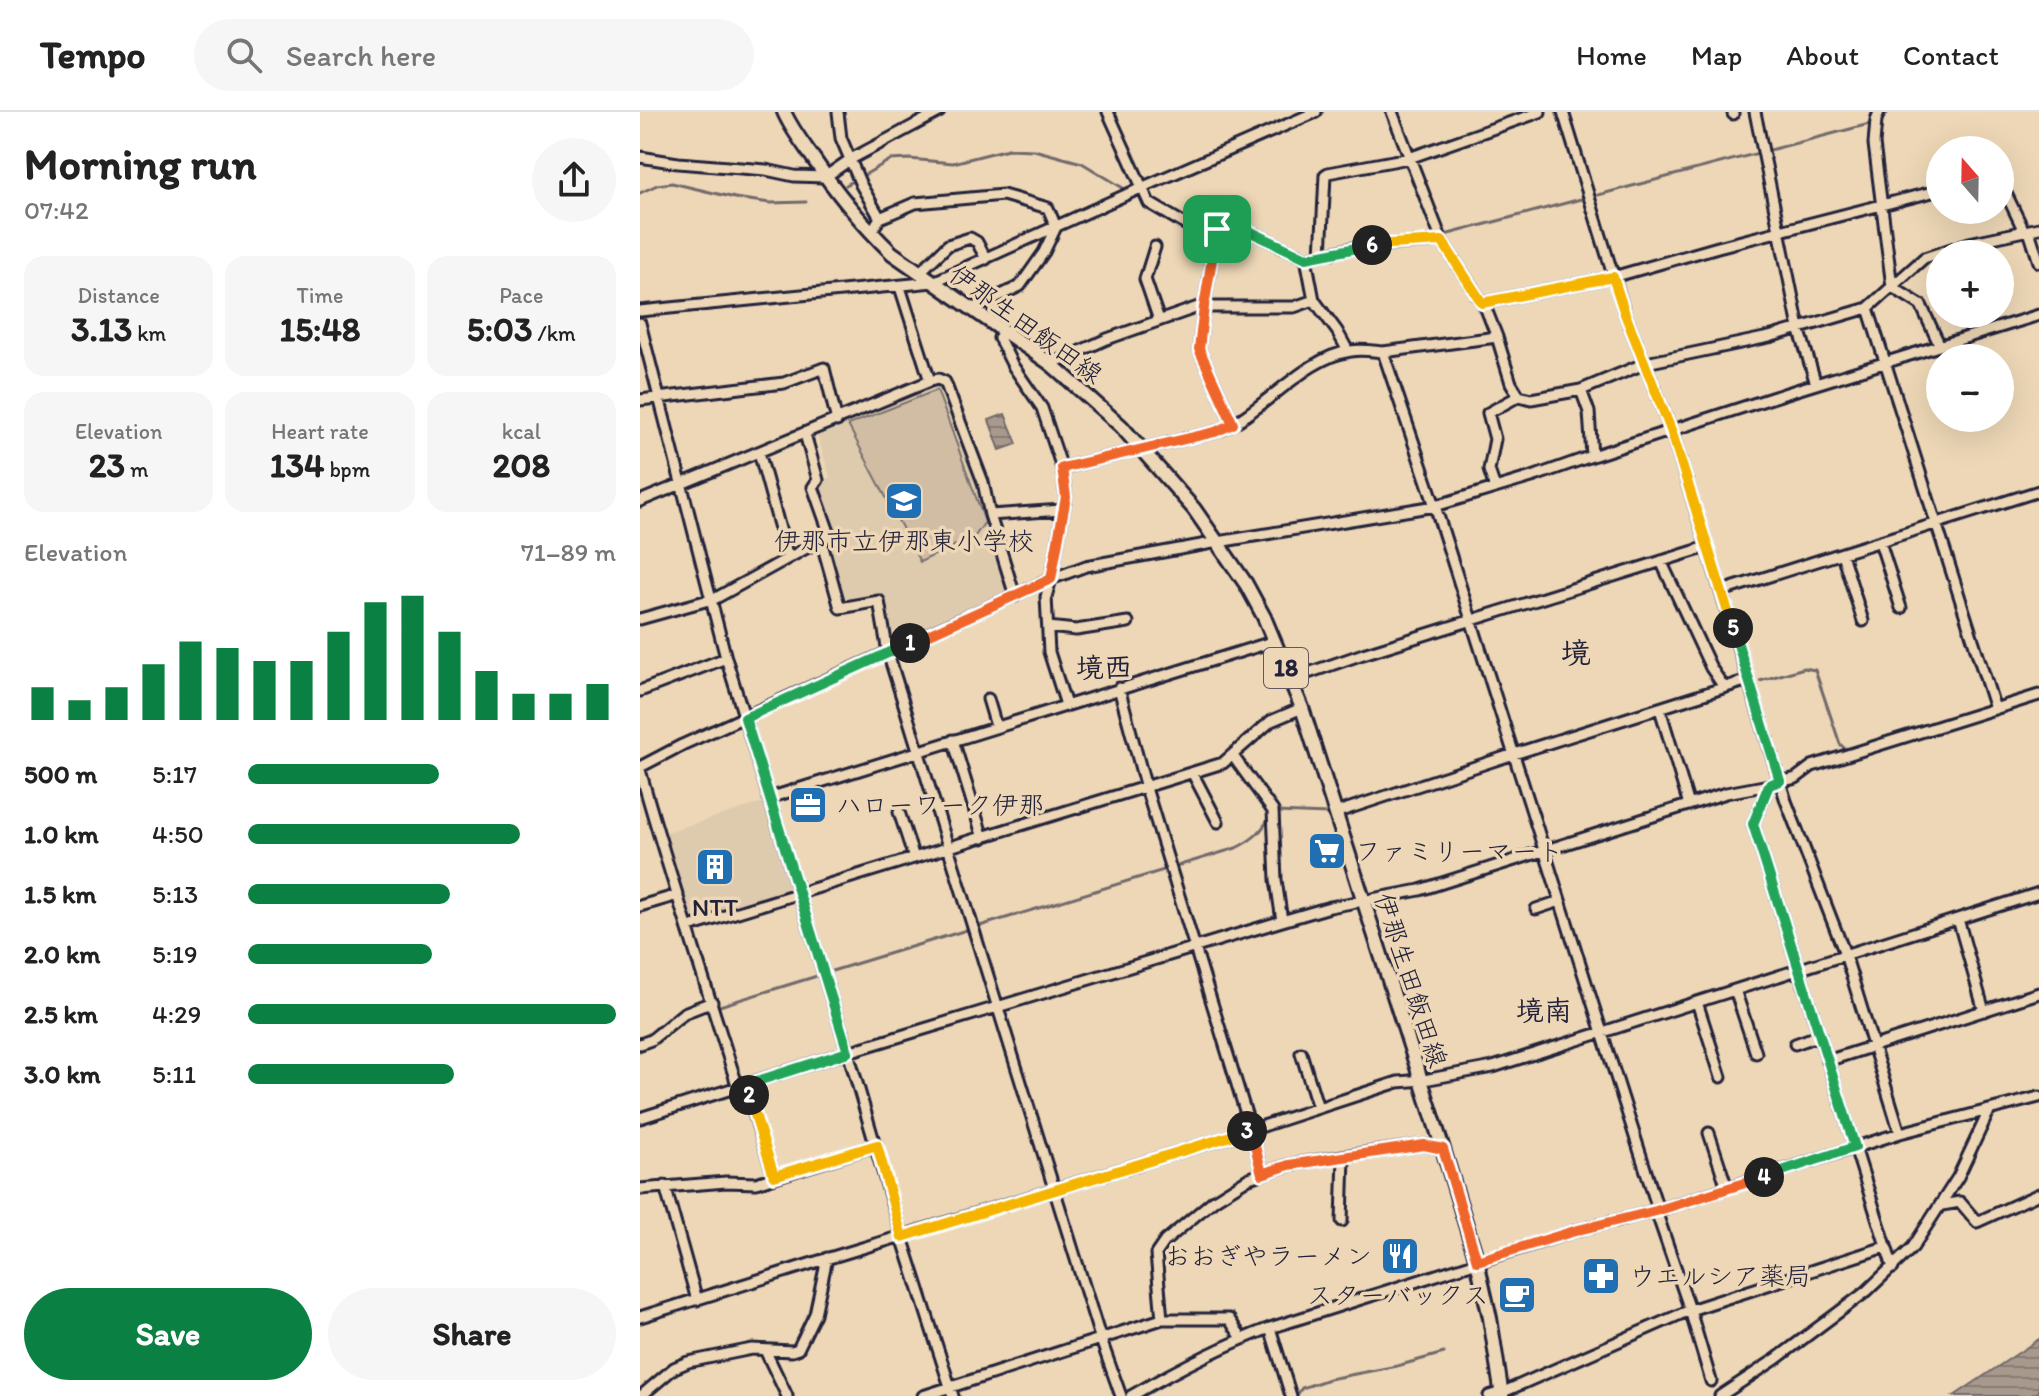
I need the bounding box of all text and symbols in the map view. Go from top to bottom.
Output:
search box [194,19,754,91]
text: Tempo [40,32,146,78]
icon: search [222,33,266,77]
text: Search here [286,37,436,74]
text: Home [1576,38,1647,72]
text: Map [1691,38,1742,72]
text: About [1786,38,1859,72]
text: Contact [1903,38,1999,72]
north arrow [1926,136,2014,224]
map controls [1926,136,2014,432]
text: Morning run [24,137,257,190]
button: share [532,138,616,222]
text: 07:42 [24,194,89,226]
pin [1183,195,1251,263]
icon: arrive [1195,207,1239,251]
pin: 6 [1352,225,1392,265]
text: 6 [1366,231,1378,258]
button: + [1926,240,2014,328]
street label: 伊那生田飯田線 [943,258,1109,390]
text: Distance [77,282,160,309]
text: Time [297,282,343,309]
text: Pace [499,282,543,309]
text: 3.13 [71,309,132,350]
text: 15:48 [279,309,361,350]
text: 5:03 [467,309,533,350]
text: km [132,320,166,347]
text: /km [533,320,576,347]
button: − [1926,344,2014,432]
text: Elevation [75,418,162,445]
text: Heart rate [271,418,369,445]
text: kcal [502,418,541,445]
text: 23 [89,445,125,486]
text: 134 [270,445,324,486]
text: 208 [493,445,550,486]
text: m [125,456,149,483]
text: bpm [324,456,370,483]
school or university icon: 伊那市立伊那東小学校 [883,480,925,522]
place label: 伊那市立伊那東小学校 [774,525,1034,557]
text: Elevation [24,536,127,568]
text: 71–89 m [521,536,616,568]
pin: 5 [1713,608,1753,648]
text: 5 [1727,614,1739,641]
pin: 1 [890,623,930,663]
text: 1 [905,629,915,656]
district label: 境 [1561,634,1591,671]
road number: 18 [1264,648,1308,688]
district label: 境西 [1076,650,1132,684]
text: 500 m [24,758,97,790]
text: 5:17 [152,758,197,790]
office icon: ハローワーク伊那 [787,784,829,826]
place label: ハローワーク伊那 [836,789,1044,821]
text: 1.0 km [24,818,99,850]
text: 4:50 [152,818,204,850]
supermarket icon: ファミリーマート [1306,830,1348,872]
place label: ファミリーマート [1355,835,1564,867]
building icon: NTT [694,846,736,888]
text: 1.5 km [24,878,96,910]
text: 5:13 [152,878,198,910]
street label: 伊那生田飯田線 [1368,889,1454,1071]
place label: NTT [692,891,739,923]
text: 2.0 km [24,938,100,970]
text: 5:19 [152,938,198,970]
district label: 境南 [1516,993,1572,1027]
text: 2.5 km [24,998,98,1030]
text: 4:29 [152,998,201,1030]
text: 3.0 km [24,1058,101,1090]
text: 5:11 [152,1058,196,1090]
pin: 2 [729,1075,769,1115]
text: 2 [743,1081,755,1108]
pin: 3 [1227,1111,1267,1151]
text: 3 [1241,1117,1253,1144]
pin: 4 [1744,1157,1784,1197]
text: 4 [1757,1163,1771,1190]
restaurant icon: おおぎやラーメン [1379,1235,1421,1277]
place label: おおぎやラーメン [1164,1240,1372,1272]
pharmacy icon: ウエルシア薬局 [1580,1255,1622,1297]
place label: ウエルシア薬局 [1629,1260,1811,1292]
cafe icon: スターバックス [1496,1274,1538,1316]
place label: スターバックス [1307,1279,1489,1311]
button: Save [24,1288,312,1380]
button: Share [328,1288,616,1380]

